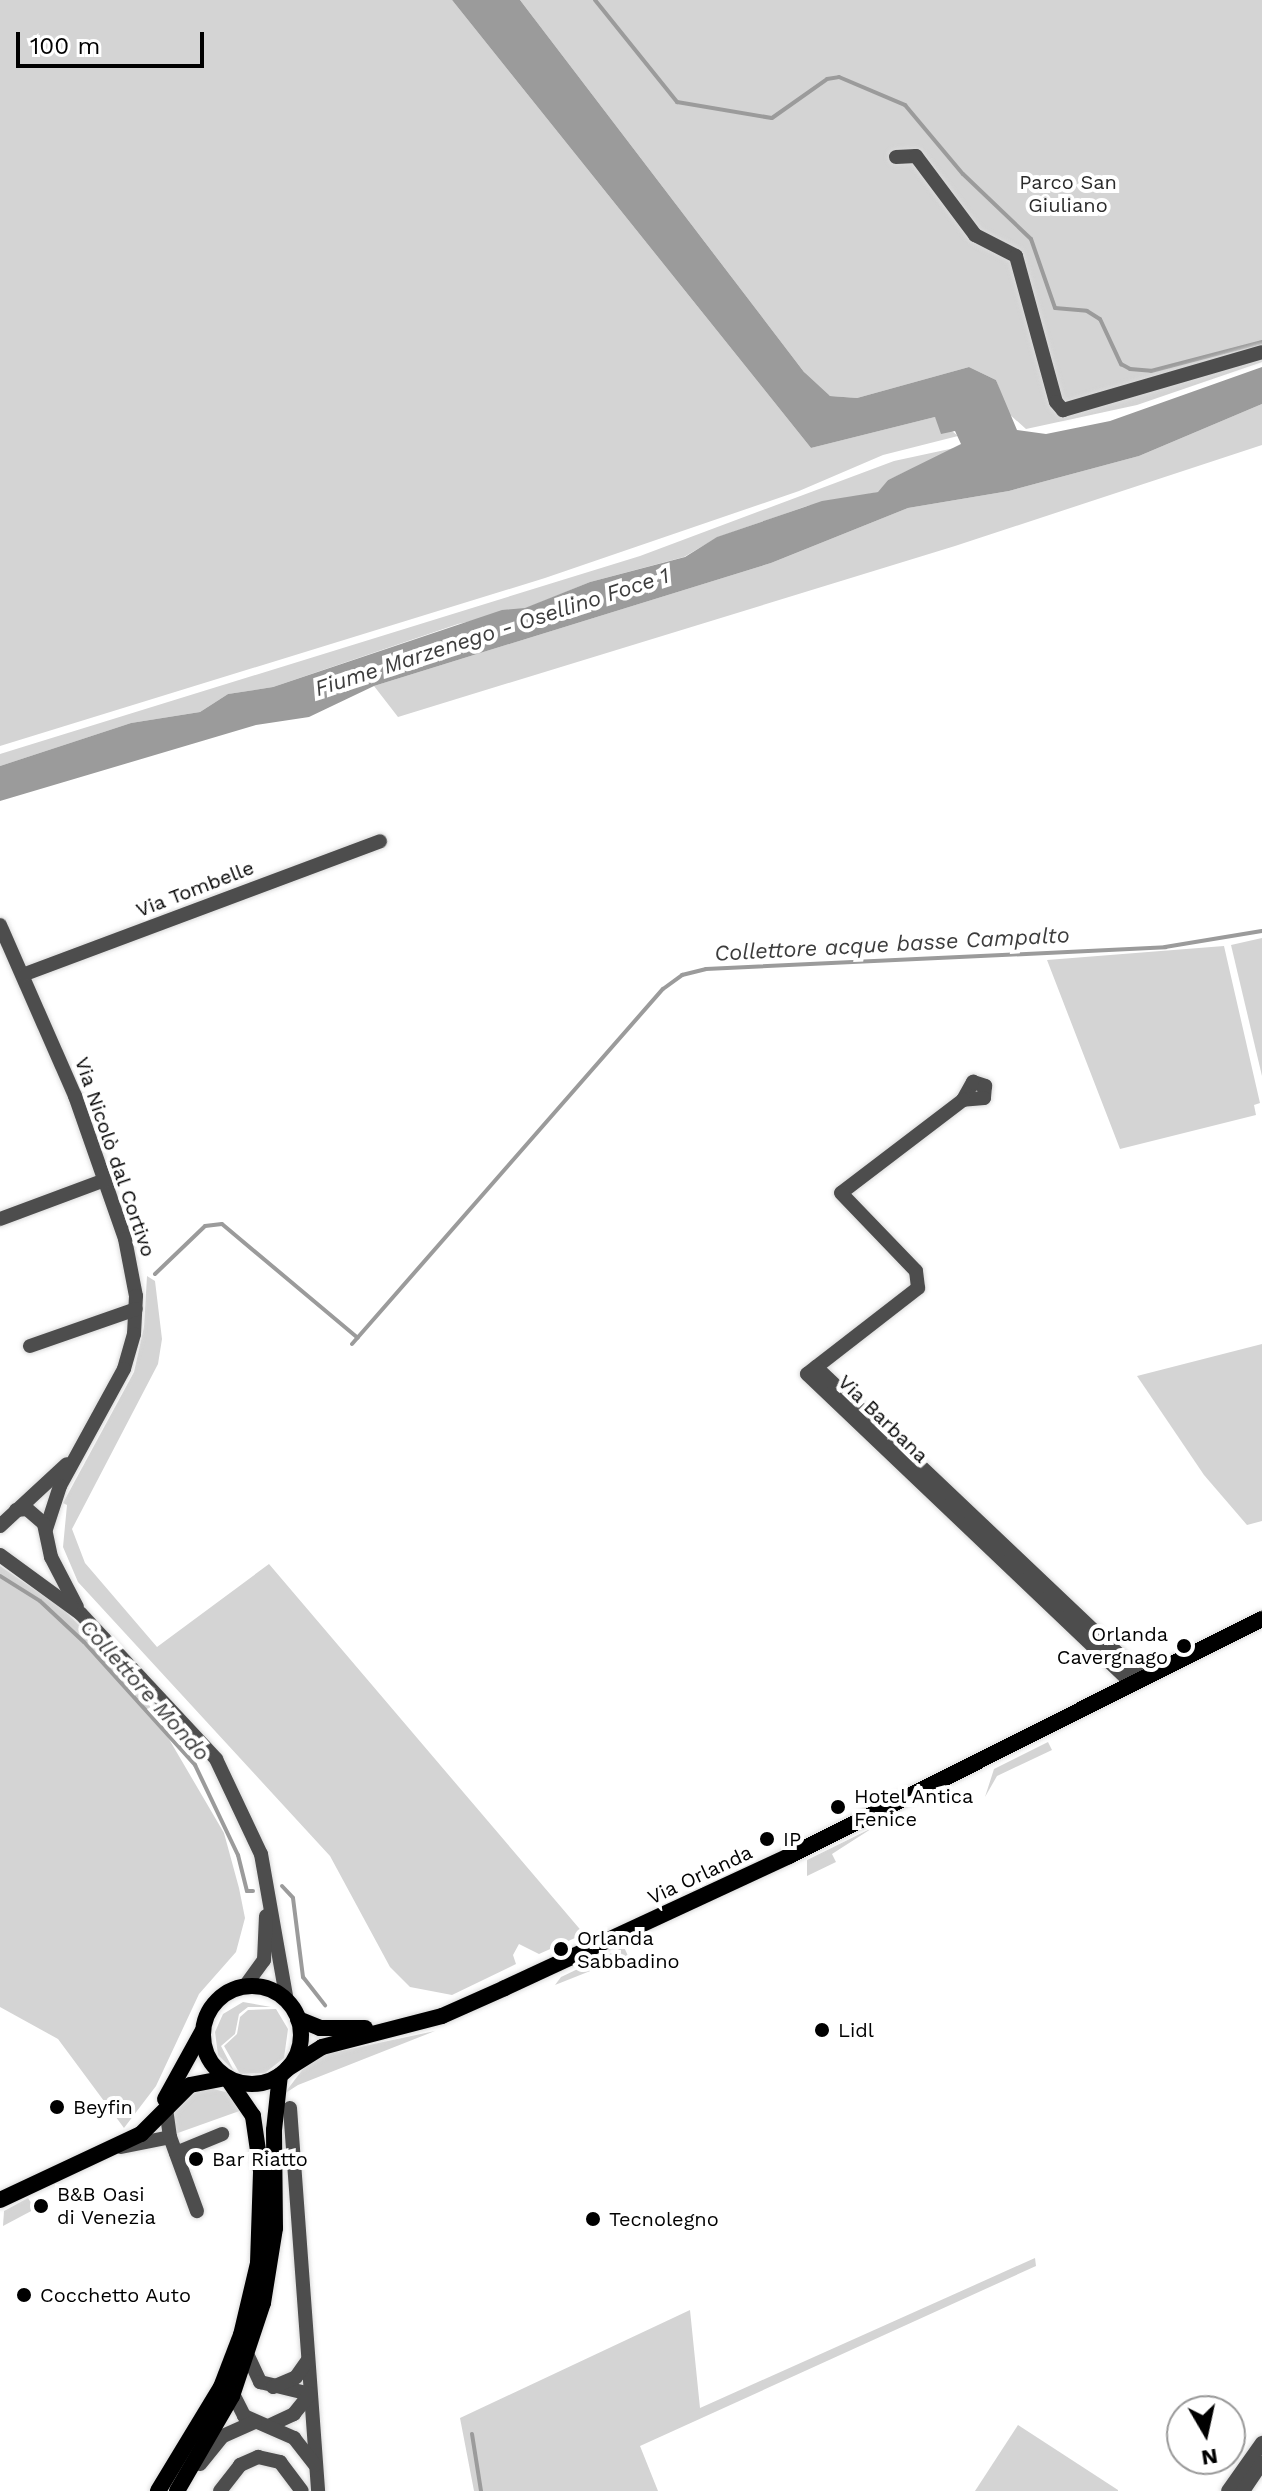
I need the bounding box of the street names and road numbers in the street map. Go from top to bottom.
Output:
street label: Via Tombelle [132,855,258,923]
street label: Via Nicolò dal Cortivo [69,1053,161,1261]
street label: Via Barbana [833,1370,933,1468]
street label: Via Orlanda [644,1840,756,1910]

